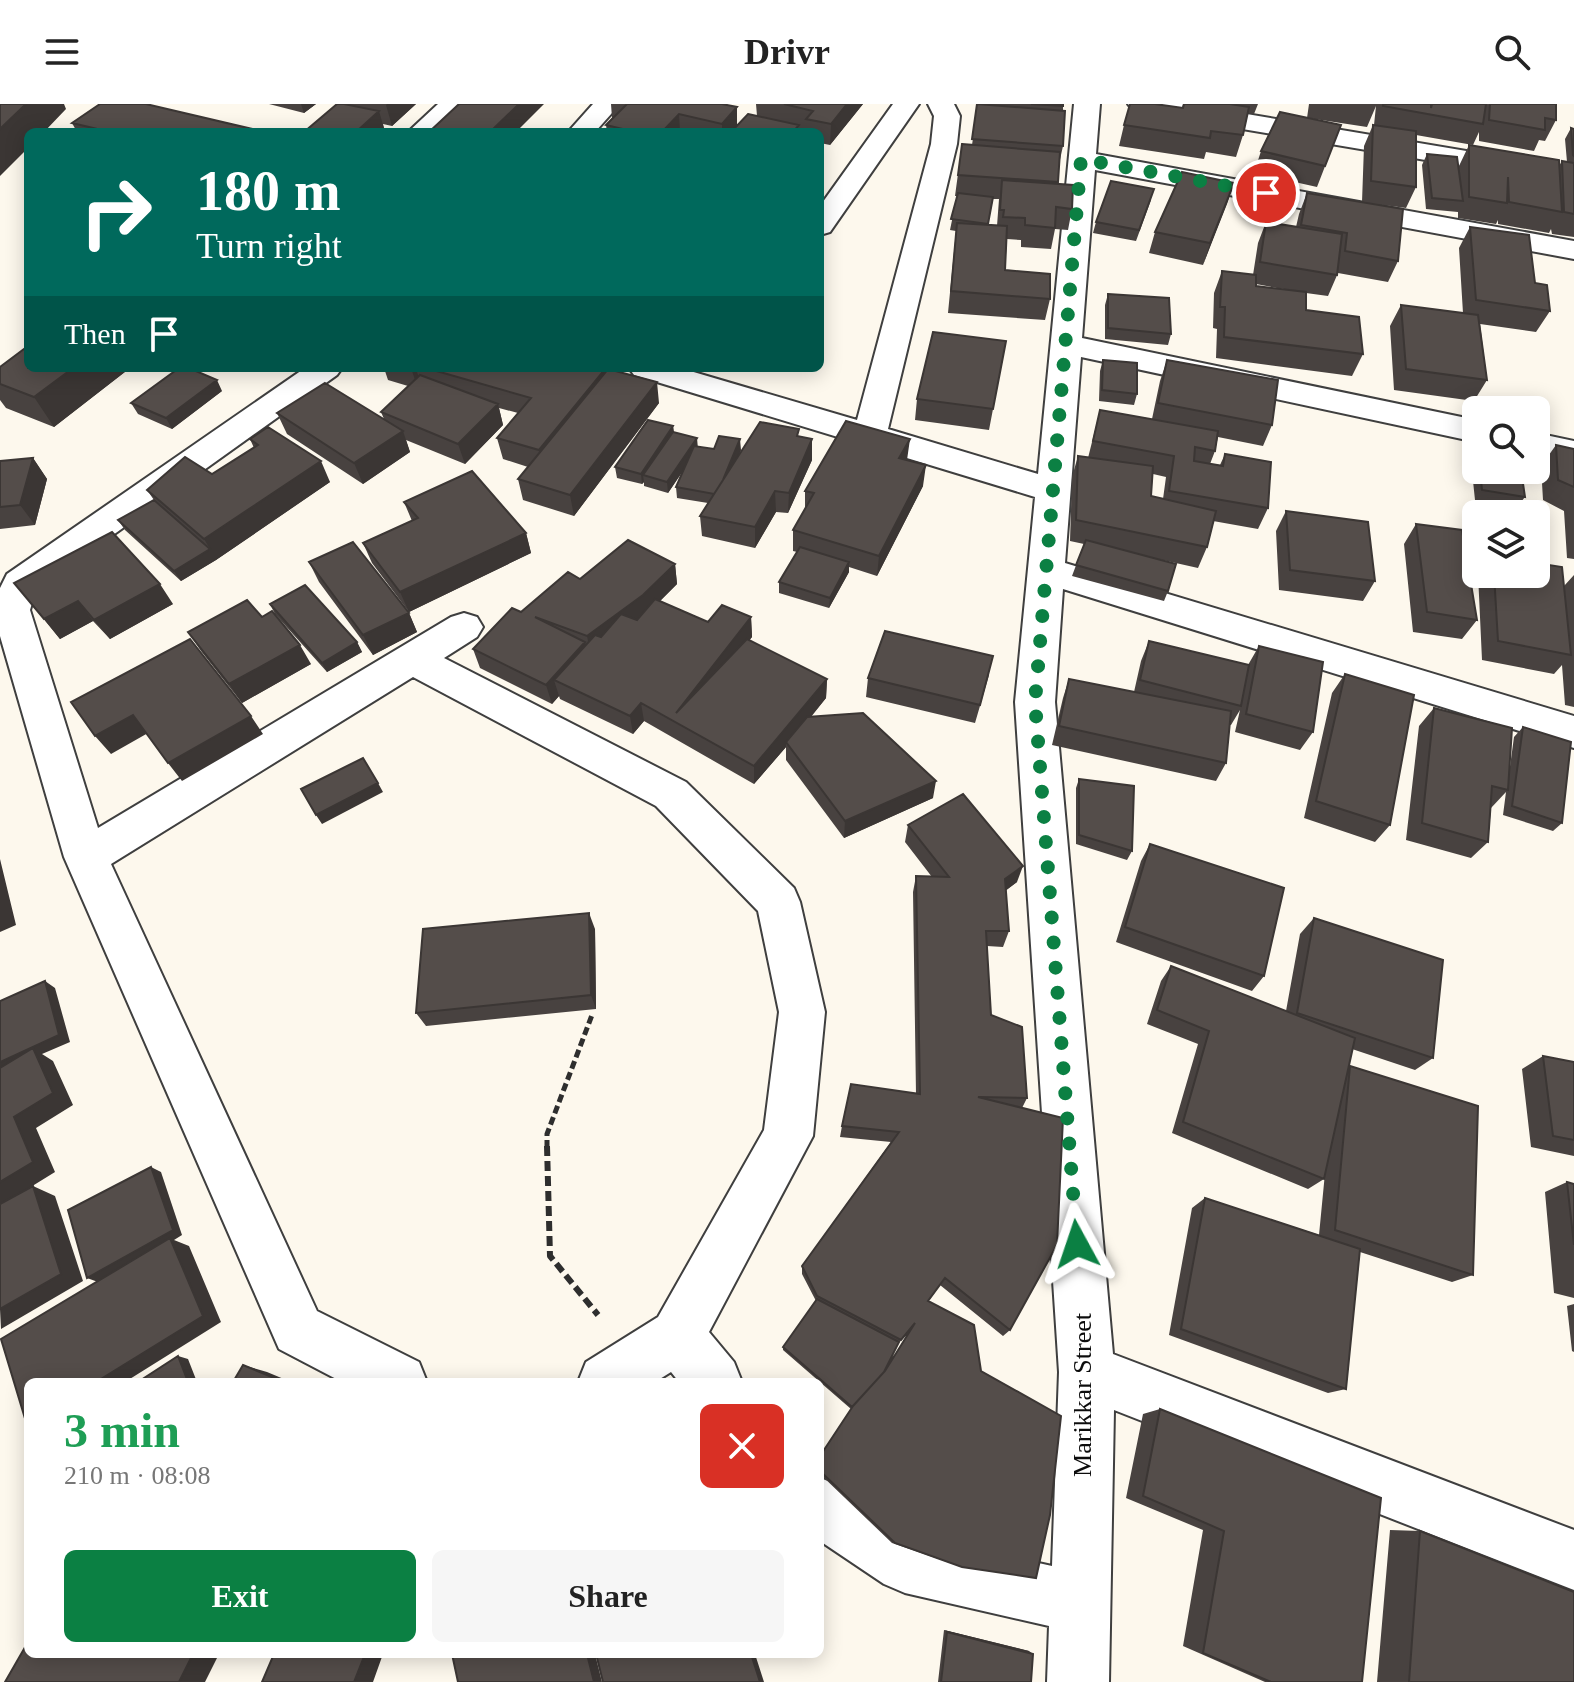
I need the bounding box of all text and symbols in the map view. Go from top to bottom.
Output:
icon: menu [40,30,84,74]
icon: search [1490,30,1534,74]
text: Drivr [744,32,830,72]
pin [1232,159,1300,227]
icon: right [64,160,168,264]
text: 180 m [196,160,341,222]
icon: arrive [1244,171,1288,215]
text: Turn right [196,226,342,266]
icon: arrive [142,312,186,356]
text: Then [64,317,126,350]
map controls [1462,396,1550,588]
button: search [1462,396,1550,484]
button: layers [1462,500,1550,588]
position arrow [1035,1202,1119,1286]
street label: Marikkar Street [1068,1312,1097,1477]
text: 3 min [64,1404,180,1457]
button: close [700,1404,784,1488]
text: 210 m · 08:08 [64,1461,211,1490]
button: Exit [64,1550,416,1642]
button: Share [432,1550,784,1642]

